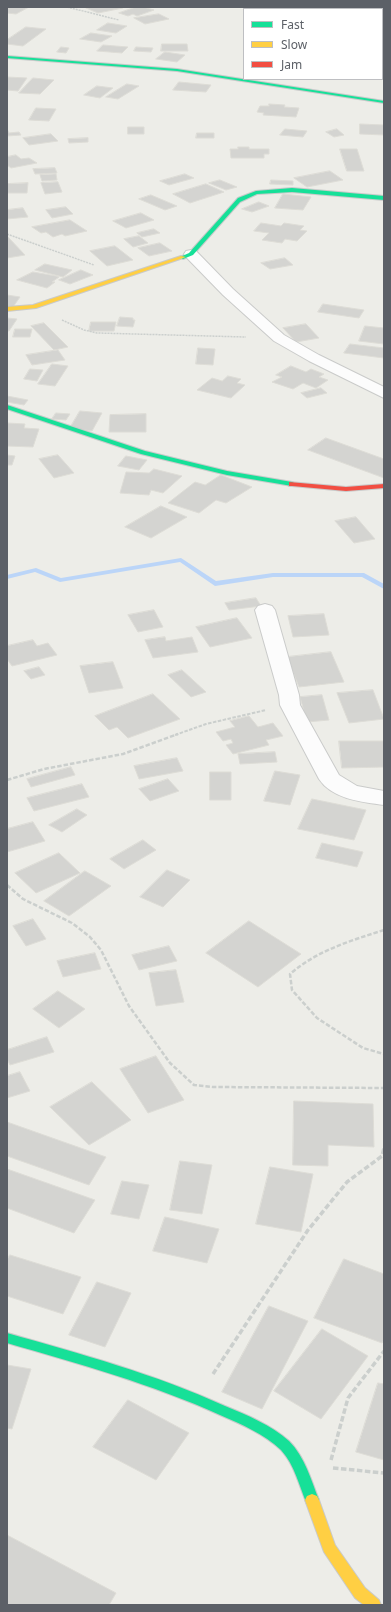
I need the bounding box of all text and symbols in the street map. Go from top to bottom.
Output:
legend [243,8,383,80]
text: Fast [281,16,304,33]
text: Slow [281,36,307,53]
text: Jam [281,56,302,73]

